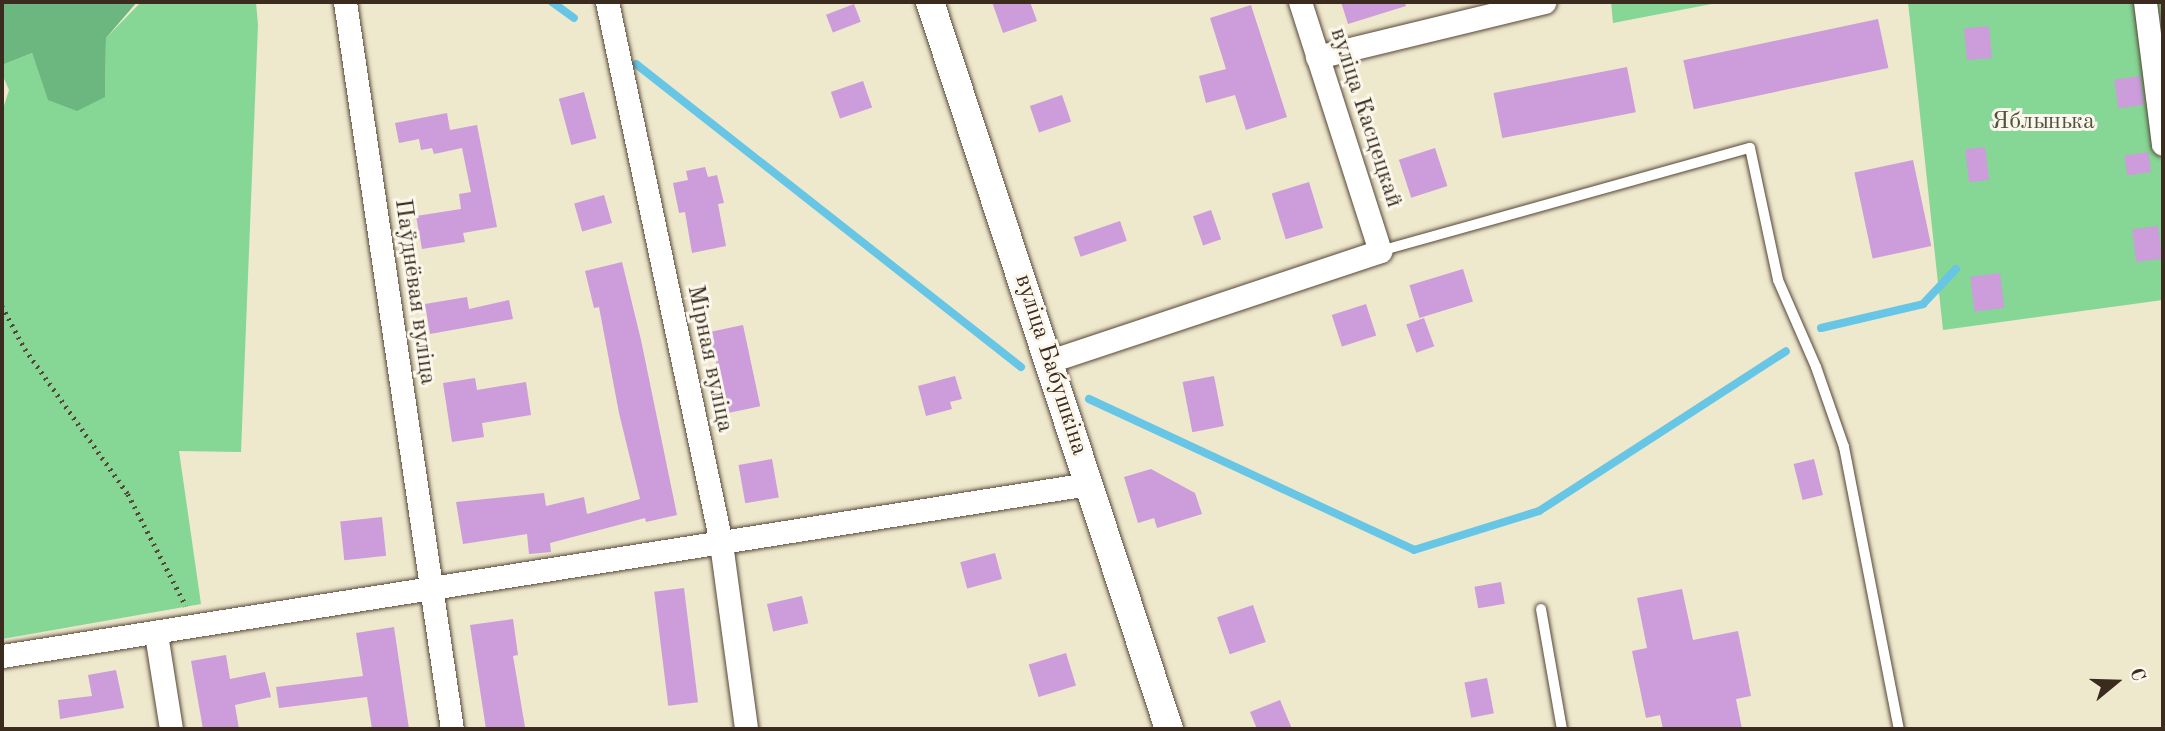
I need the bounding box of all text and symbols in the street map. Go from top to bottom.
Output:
street label: вуліца Касцецкай [1322,25,1408,211]
park label: Яблынька [1991,109,2095,137]
street label: Паўднёвая вуліца [387,197,441,387]
street label: вуліца Бабушкіна [1007,271,1093,459]
street label: Мірная вуліца [679,283,739,435]
north arrow [2081,647,2151,717]
text: С [2125,666,2147,684]

